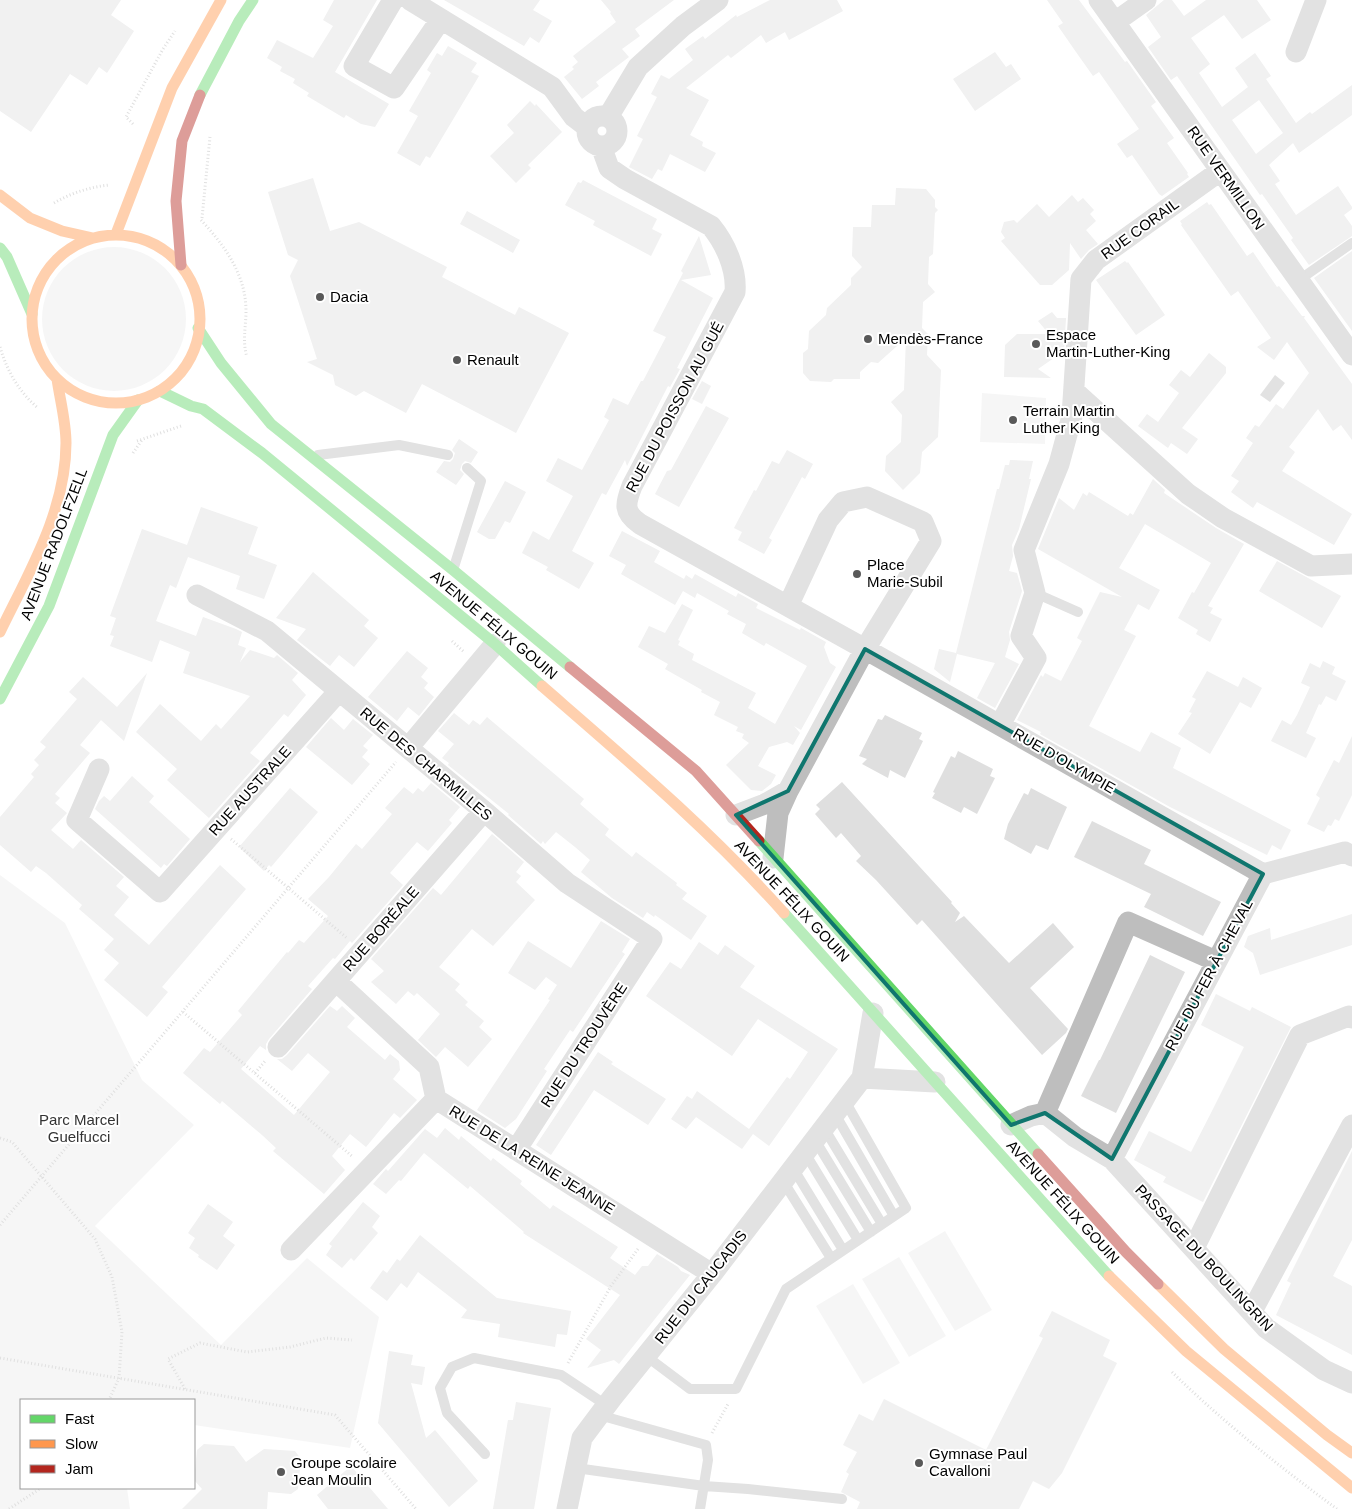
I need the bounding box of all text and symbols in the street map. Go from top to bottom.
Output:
street label: RUE VERMILLON [1184,123,1269,233]
street label: RUE CORAIL [1098,195,1182,262]
place label: Dacia [330,288,369,305]
marker: Dacia [314,291,326,303]
street label: RUE DU POISSON AU GUÉ [622,319,727,495]
place label: Espace Martin-Luther-King [1046,326,1170,360]
place label: Mendès-France [878,330,983,347]
marker: Mendès-France [862,333,874,345]
marker: Espace Martin-Luther-King [1030,338,1042,350]
place label: Renault [467,351,520,368]
marker: Renault [451,354,463,366]
place label: Terrain Martin Luther King [1023,402,1115,436]
marker: Terrain Martin Luther King [1007,414,1019,426]
street label: AVENUE RADOLFZELL [17,465,90,622]
place label: Place Marie-Subil [867,556,943,590]
street label: AVENUE FÉLIX GOUIN [428,567,561,682]
marker: Place Marie-Subil [851,568,863,580]
street label: RUE DES CHARMILLES [357,704,496,824]
street label: RUE D'OLYMPIE [1010,724,1118,797]
street label: RUE AUSTRALE [205,743,294,839]
street label: AVENUE FÉLIX GOUIN [732,836,853,965]
street label: RUE BORÉALE [339,883,422,975]
street label: RUE DU FER À CHEVAL [1161,896,1256,1053]
street label: RUE DU TROUVÈRE [537,979,630,1110]
street label: RUE DE LA REINE JEANNE [446,1102,618,1218]
park label: Parc Marcel Guelfucci [39,1111,119,1145]
street label: AVENUE FÉLIX GOUIN [1004,1137,1123,1267]
street label: PASSAGE DU BOULINGRIN [1132,1181,1277,1334]
street label: RUE DU CAUCADIS [651,1227,750,1347]
legend [20,1399,195,1489]
text: Fast [65,1410,95,1427]
text: Slow [65,1435,98,1452]
place label: Gymnase Paul Cavalloni [929,1445,1027,1479]
place label: Groupe scolaire Jean Moulin [291,1454,397,1488]
marker: Gymnase Paul Cavalloni [913,1457,925,1469]
text: Jam [65,1460,93,1477]
marker: Groupe scolaire Jean Moulin [275,1466,287,1478]

